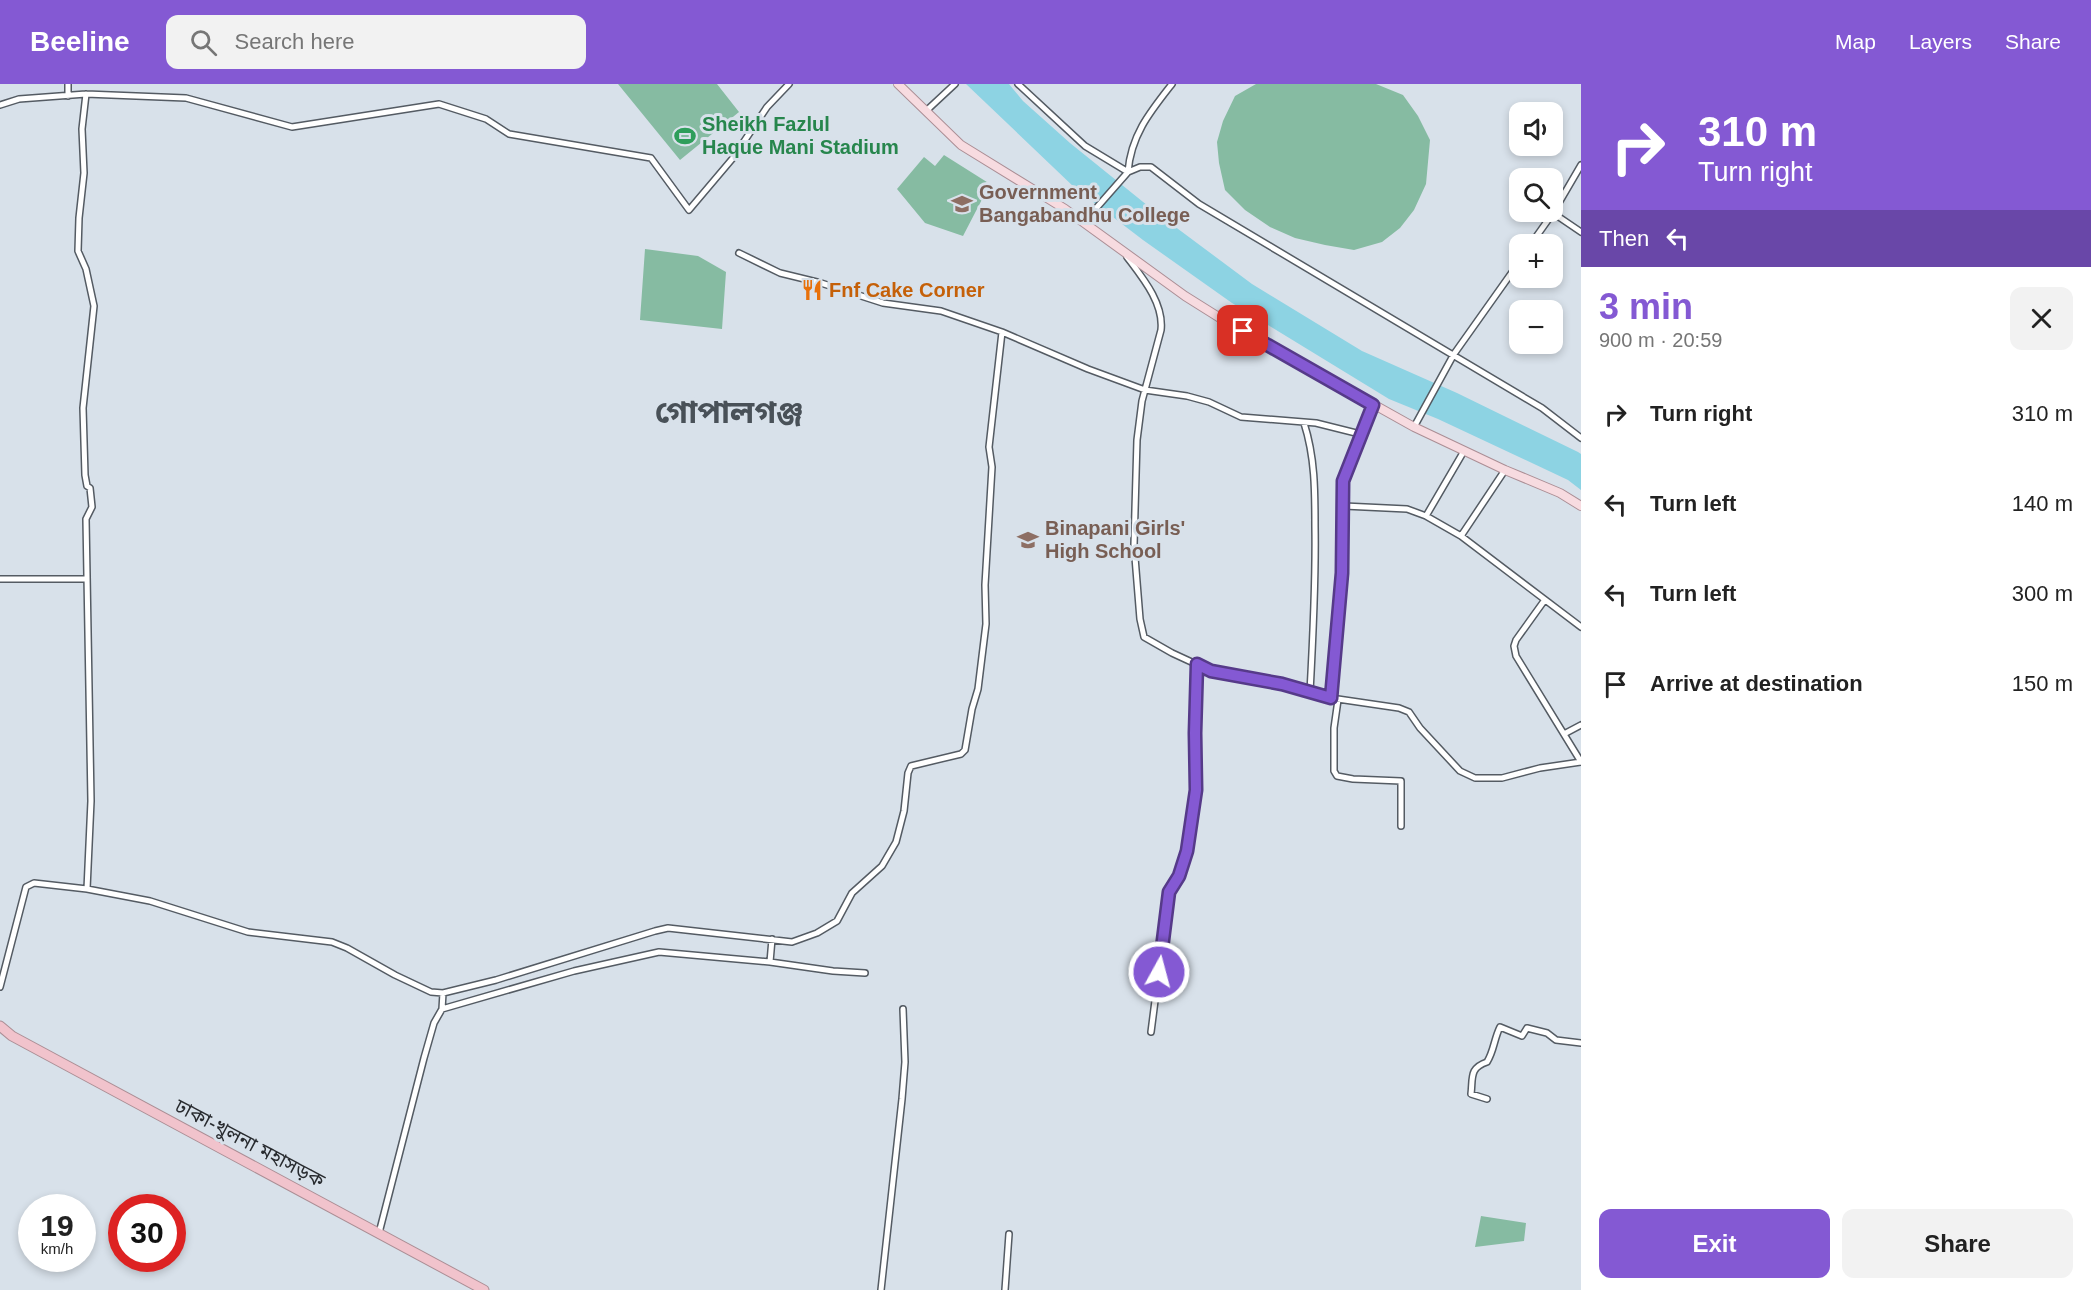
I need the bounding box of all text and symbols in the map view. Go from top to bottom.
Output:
search box [166,15,586,69]
text: Beeline [30,26,130,57]
icon: search [187,26,220,59]
text: Search here [235,29,354,54]
text: Map [1835,30,1876,53]
text: Layers [1909,30,1972,53]
text: Share [2005,30,2061,53]
map controls [1509,102,1563,354]
button: sound [1509,102,1563,156]
icon: right [1599,108,1677,186]
text: 310 m [1698,108,1817,155]
place label: Sheikh Fazlul Haque Mani Stadium [702,113,899,158]
sports icon: Sheikh Fazlul Haque Mani Stadium [673,124,697,148]
text: Turn right [1698,157,1813,187]
button: search [1509,168,1563,222]
place label: Government Bangabandhu College [979,181,1190,226]
school or university icon: Government Bangabandhu College [950,192,974,216]
icon: left [1661,222,1694,255]
text: Then [1599,226,1649,251]
button: + [1509,234,1563,288]
restaurant icon: Fnf Cake Corner [800,278,824,302]
place label: Fnf Cake Corner [829,279,985,301]
text: 3 min [1599,286,1693,327]
button: close [2010,287,2073,350]
button: − [1509,300,1563,354]
pin [1217,305,1268,356]
icon: arrive [1226,314,1259,347]
text: 900 m · 20:59 [1599,329,1722,351]
district label: গোপালগঞ্জ [655,394,803,430]
icon: right [1599,398,1632,431]
text: Turn right [1650,401,1752,426]
text: 310 m [2012,401,2073,426]
icon: left [1599,488,1632,521]
text: Turn left [1650,491,1736,516]
text: 140 m [2012,491,2073,516]
place label: Binapani Girls' High School [1045,517,1185,562]
school or university icon: Binapani Girls' High School [1016,528,1040,552]
icon: left [1599,578,1632,611]
text: Turn left [1650,581,1736,606]
text: 300 m [2012,581,2073,606]
icon: arrive [1599,668,1632,701]
text: Arrive at destination [1650,671,1863,696]
text: 150 m [2012,671,2073,696]
position arrow [1127,940,1191,1004]
street label: ঢাকা-খুলনা মহাসড়ক [170,1094,329,1193]
speed limit sign: 30 [108,1194,186,1272]
text: 19 [40,1209,74,1242]
button: Exit [1599,1209,1830,1278]
button: Share [1842,1209,2073,1278]
text: km/h [41,1240,73,1257]

